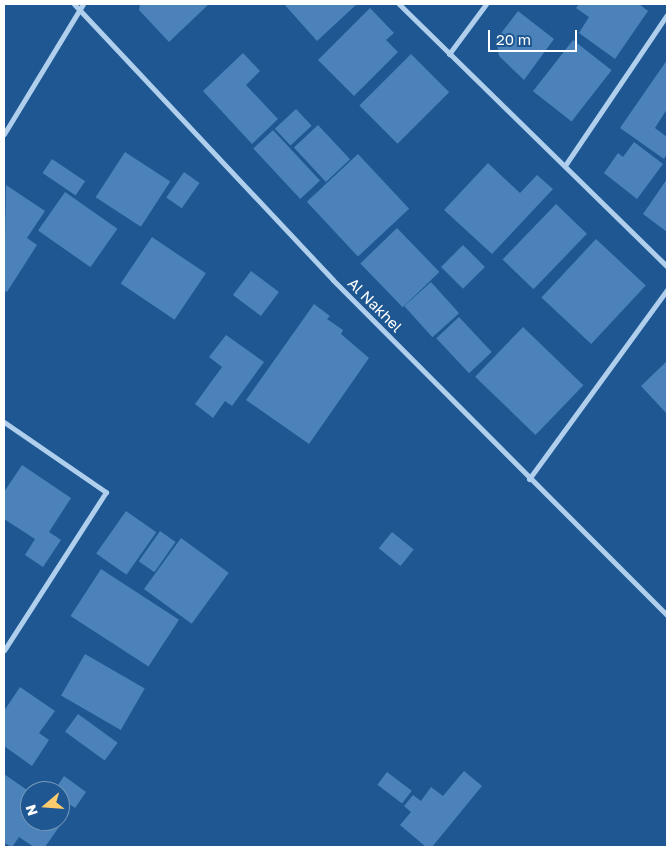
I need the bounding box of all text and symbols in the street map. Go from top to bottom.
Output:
scale bar [491,20,580,52]
text: 20 m [496,30,531,48]
street label: Al Nakhel [344,274,406,336]
north arrow [20,781,70,831]
text: N [21,803,41,818]

